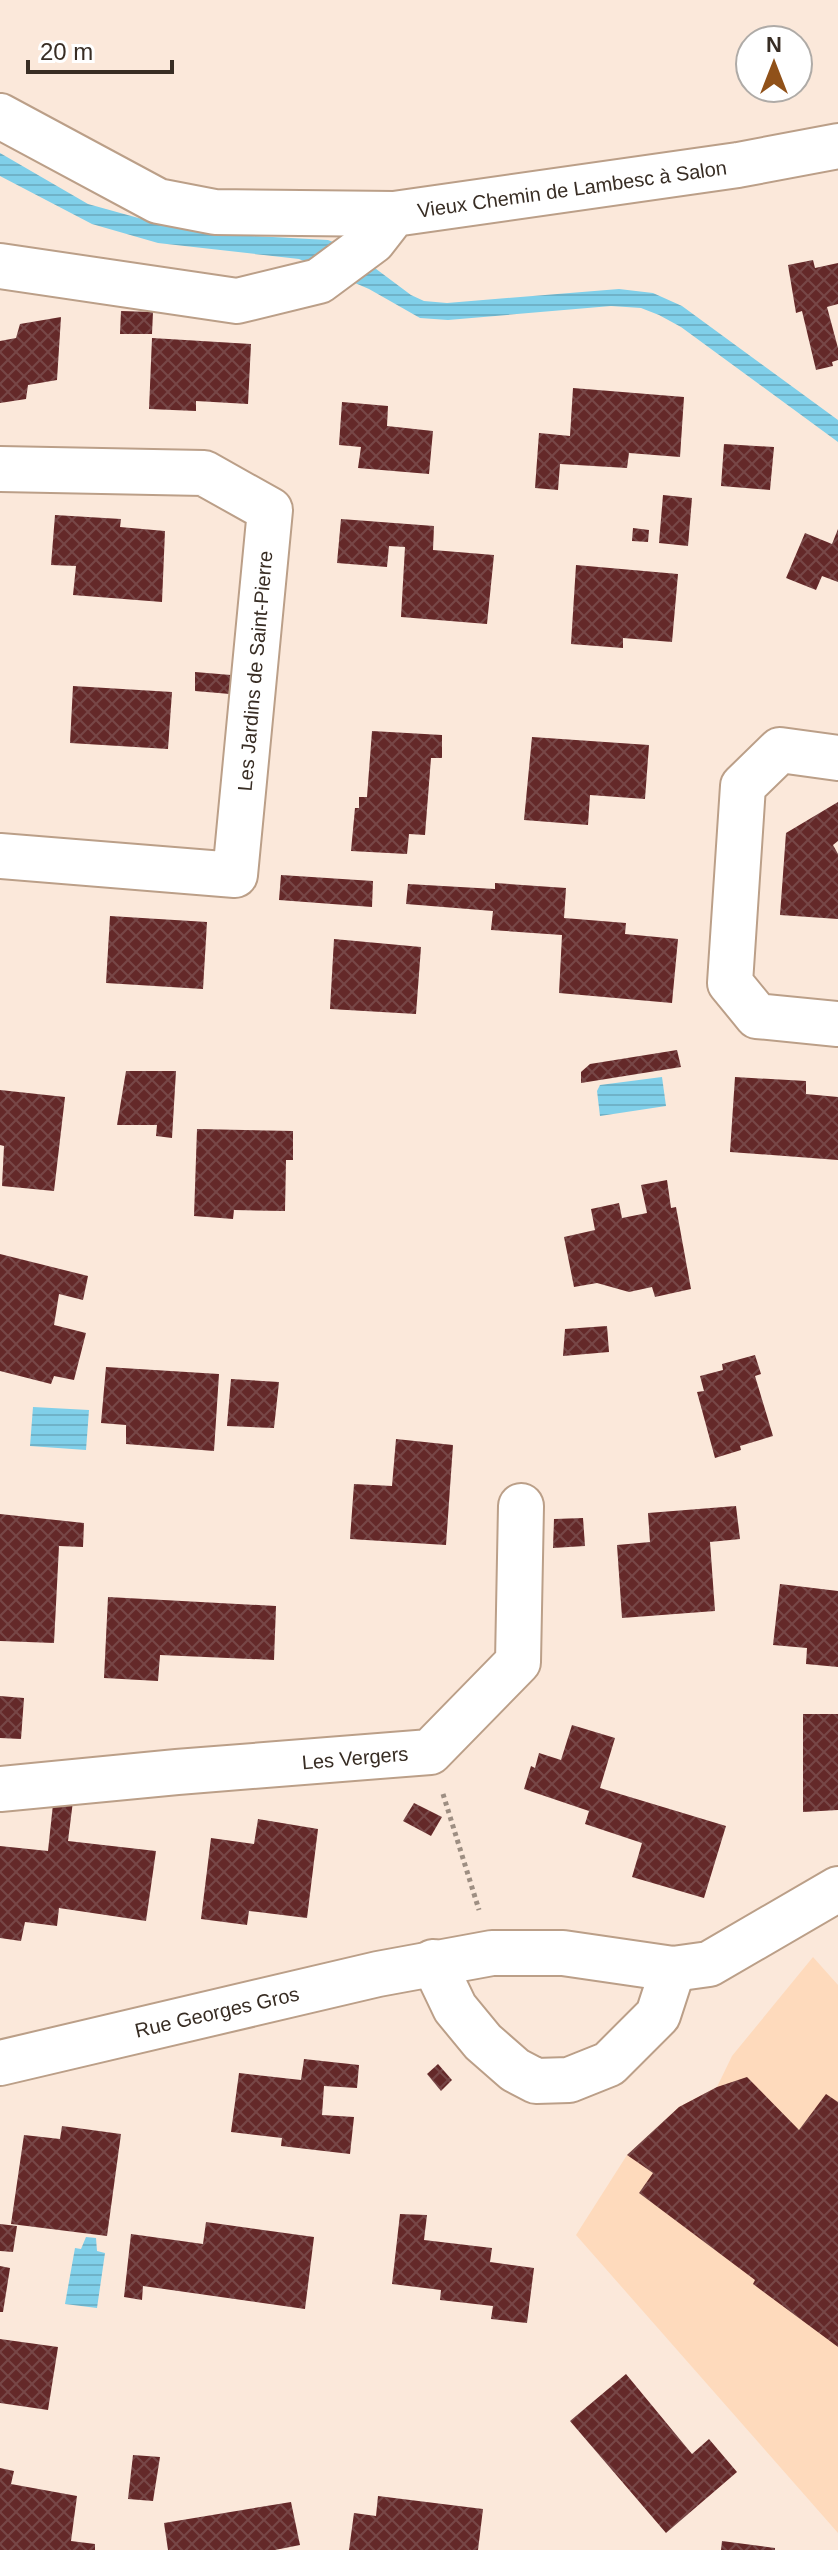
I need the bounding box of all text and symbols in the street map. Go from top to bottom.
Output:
scale bar [28,24,172,74]
north arrow [734,24,814,104]
text: N [766,32,782,57]
text: 20 m [40,38,93,65]
street label: Vieux Chemin de Lambesc à Salon [416,156,728,222]
street label: Les Jardins de Saint-Pierre [234,550,276,792]
street label: Les Vergers [301,1742,409,1774]
street label: Rue Georges Gros [133,1982,301,2042]

